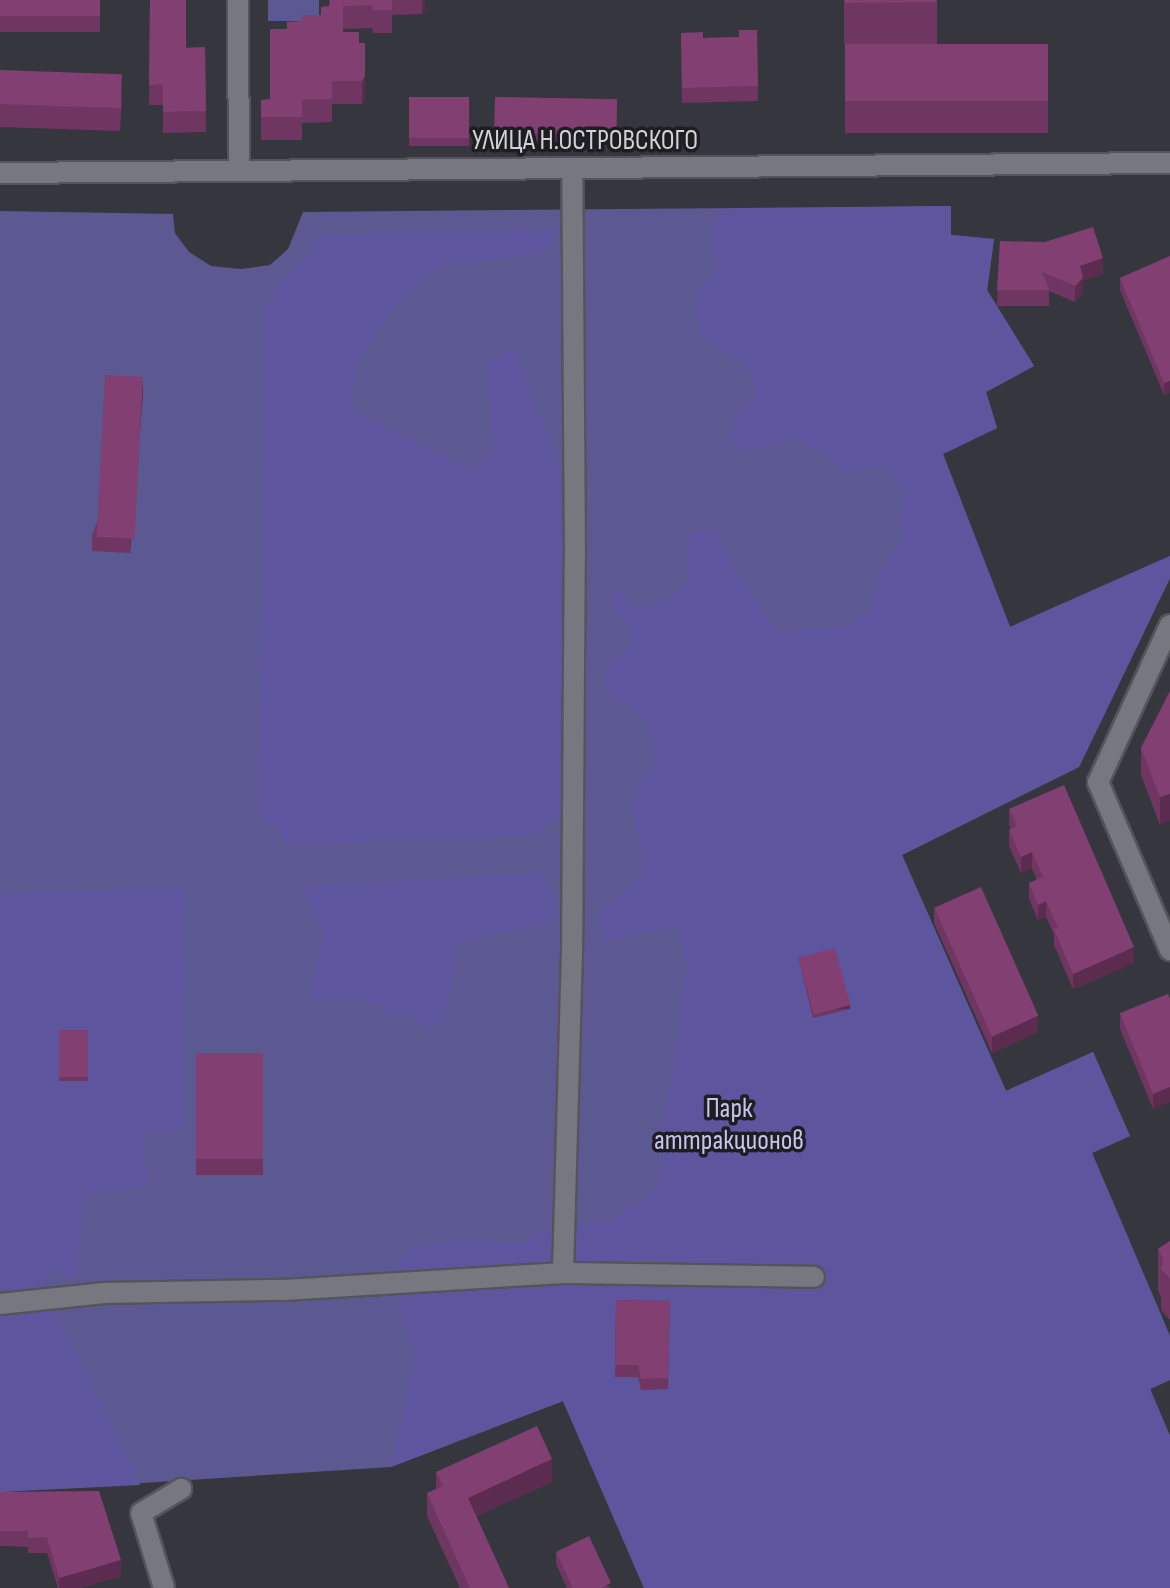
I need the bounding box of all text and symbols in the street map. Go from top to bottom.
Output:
street label: УЛИЦА Н.ОСТРОВСКОГО [472,124,698,158]
park label: Парк аттракционов [654,1092,804,1158]

